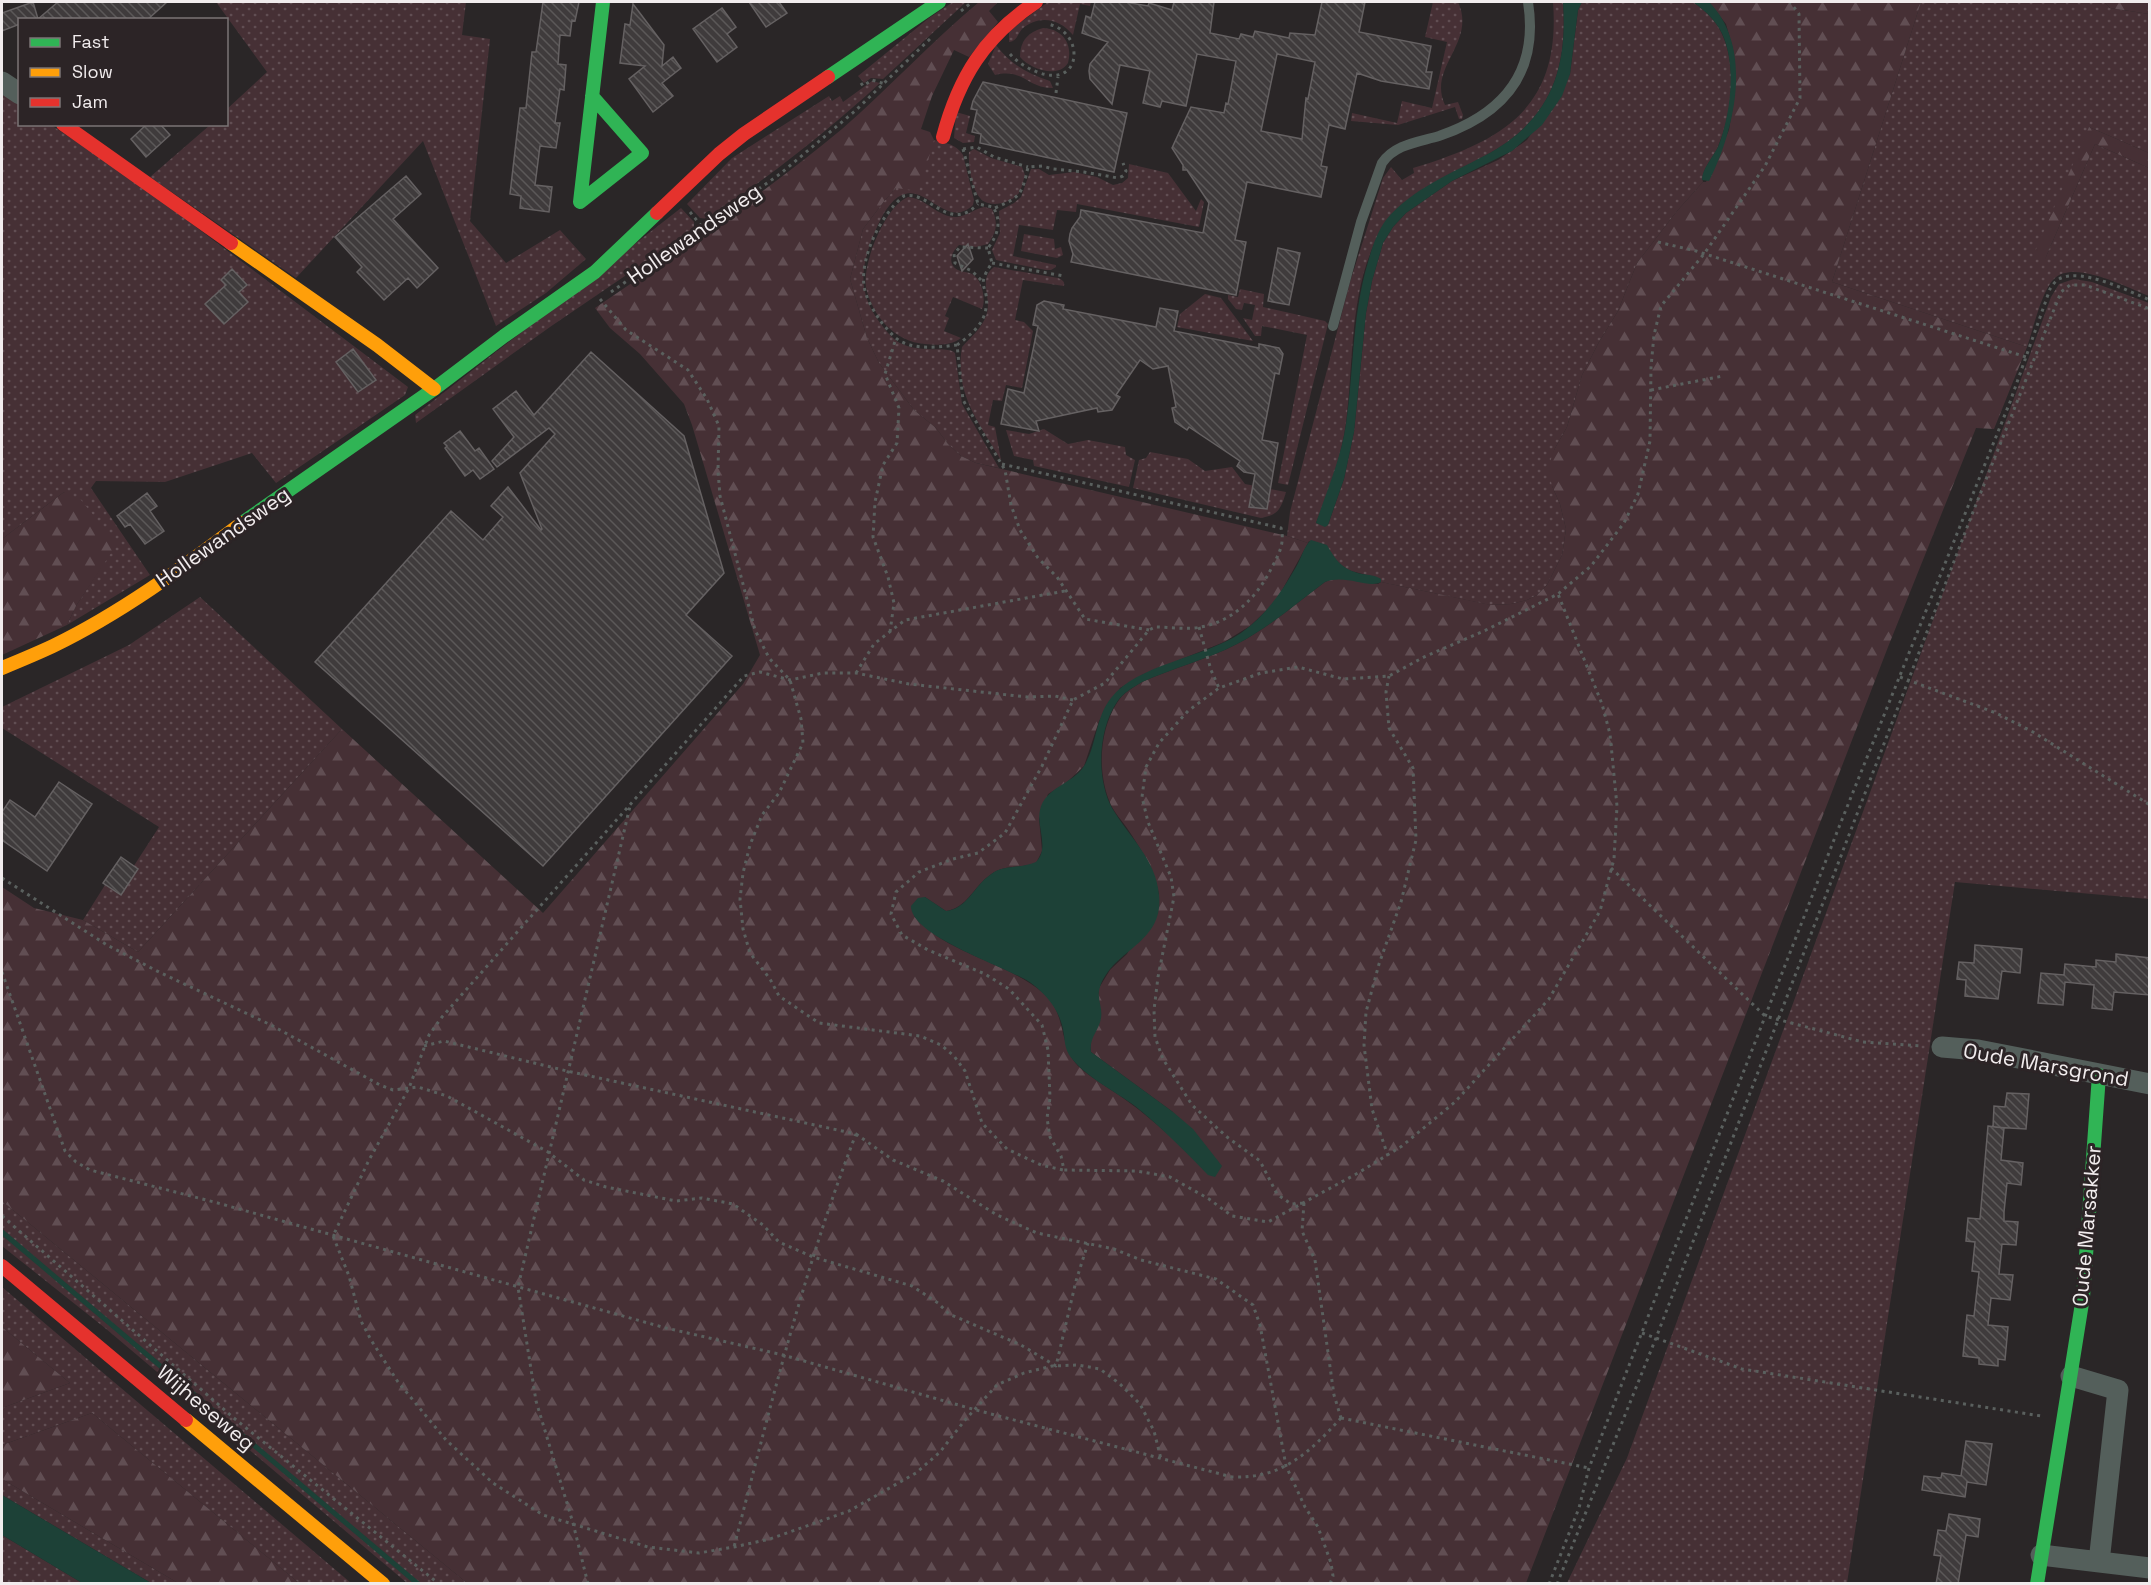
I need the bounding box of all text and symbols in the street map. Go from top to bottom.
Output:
legend [18,18,228,126]
text: Fast [72,30,109,53]
text: Slow [72,60,113,83]
text: Jam [72,90,108,113]
street label: Hollewandsweg [621,177,766,290]
street label: Hollewandsweg [150,480,295,593]
street label: Oude Marsgrond [1961,1037,2131,1092]
street label: Oude Marsakker [2066,1144,2107,1308]
street label: Wijheseweg [152,1359,261,1456]

